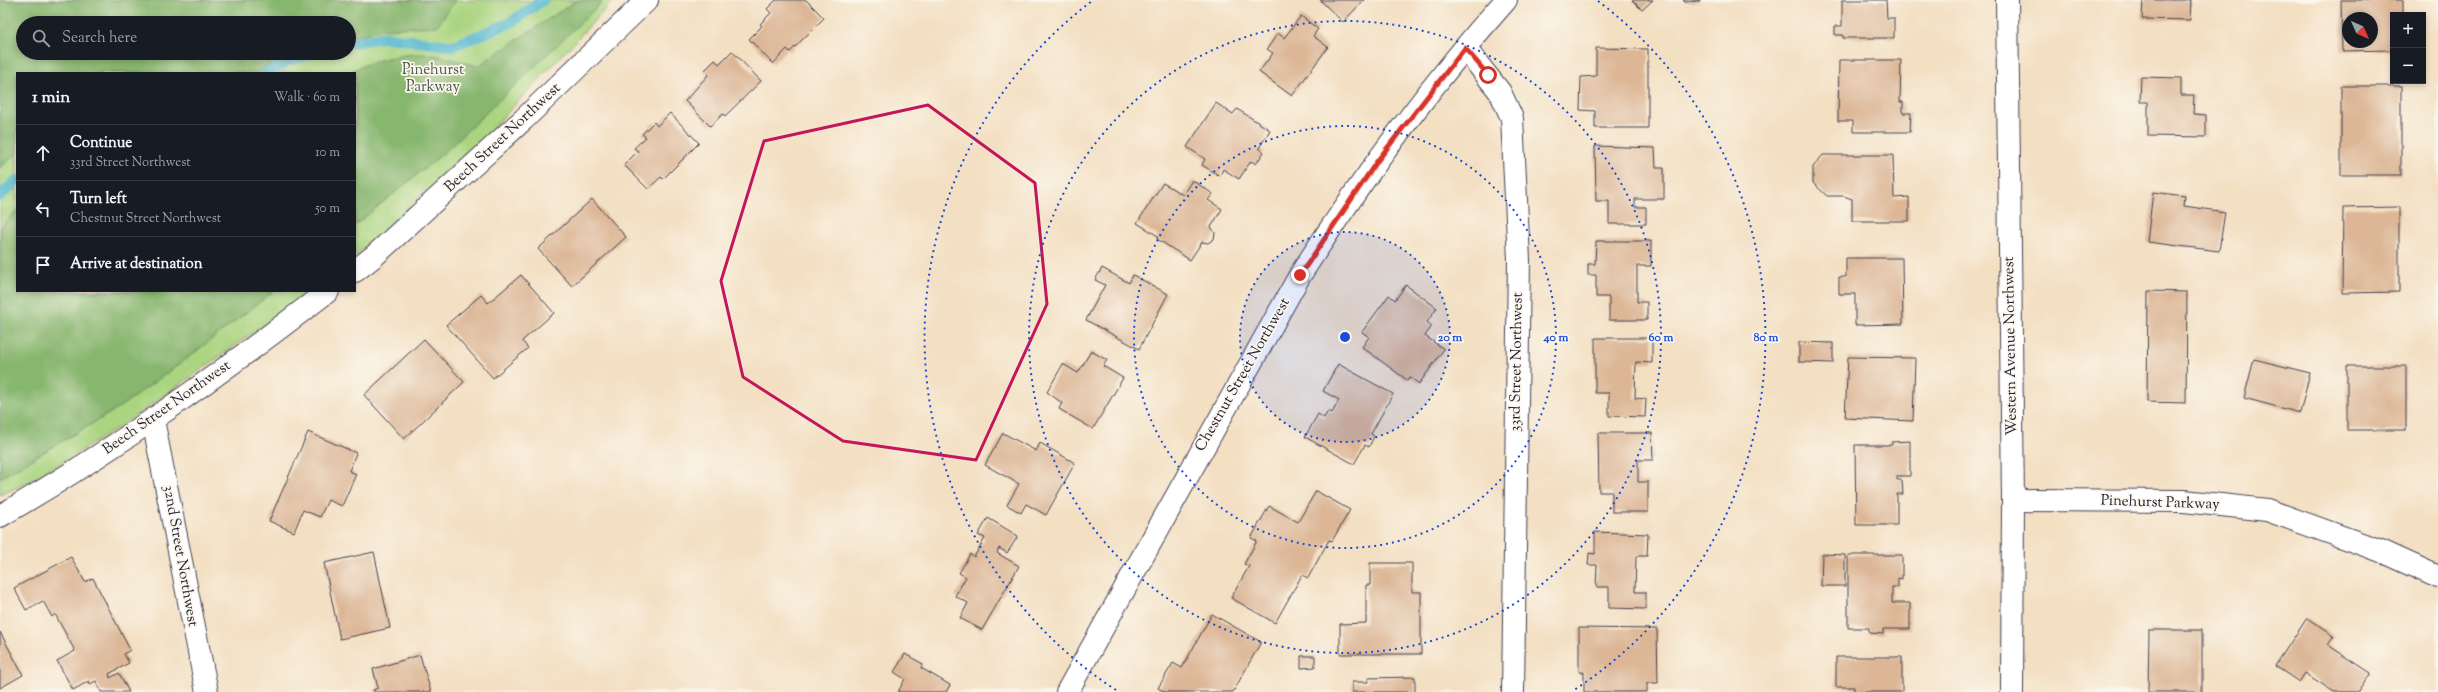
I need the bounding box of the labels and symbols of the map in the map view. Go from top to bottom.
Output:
north arrow [2342,12,2378,48]
park label: Pinehurst Parkway [402,60,464,98]
route start [1479,66,1497,84]
street label: Beech Street Northwest [440,78,566,198]
street label: Western Avenue Northwest [1999,256,2023,436]
route end [1291,266,1309,284]
street label: 33rd Street Northwest [1505,292,1529,432]
street label: Chestnut Street Northwest [1190,294,1296,456]
text: 20 m [1438,329,1462,347]
text: 40 m [1543,329,1568,347]
text: 60 m [1649,329,1673,347]
text: 80 m [1754,329,1778,347]
centre of rings [1338,330,1352,344]
street label: Beech Street Northwest [99,356,235,460]
street label: 32nd Street Northwest [157,483,203,629]
street label: Pinehurst Parkway [2100,490,2220,516]

